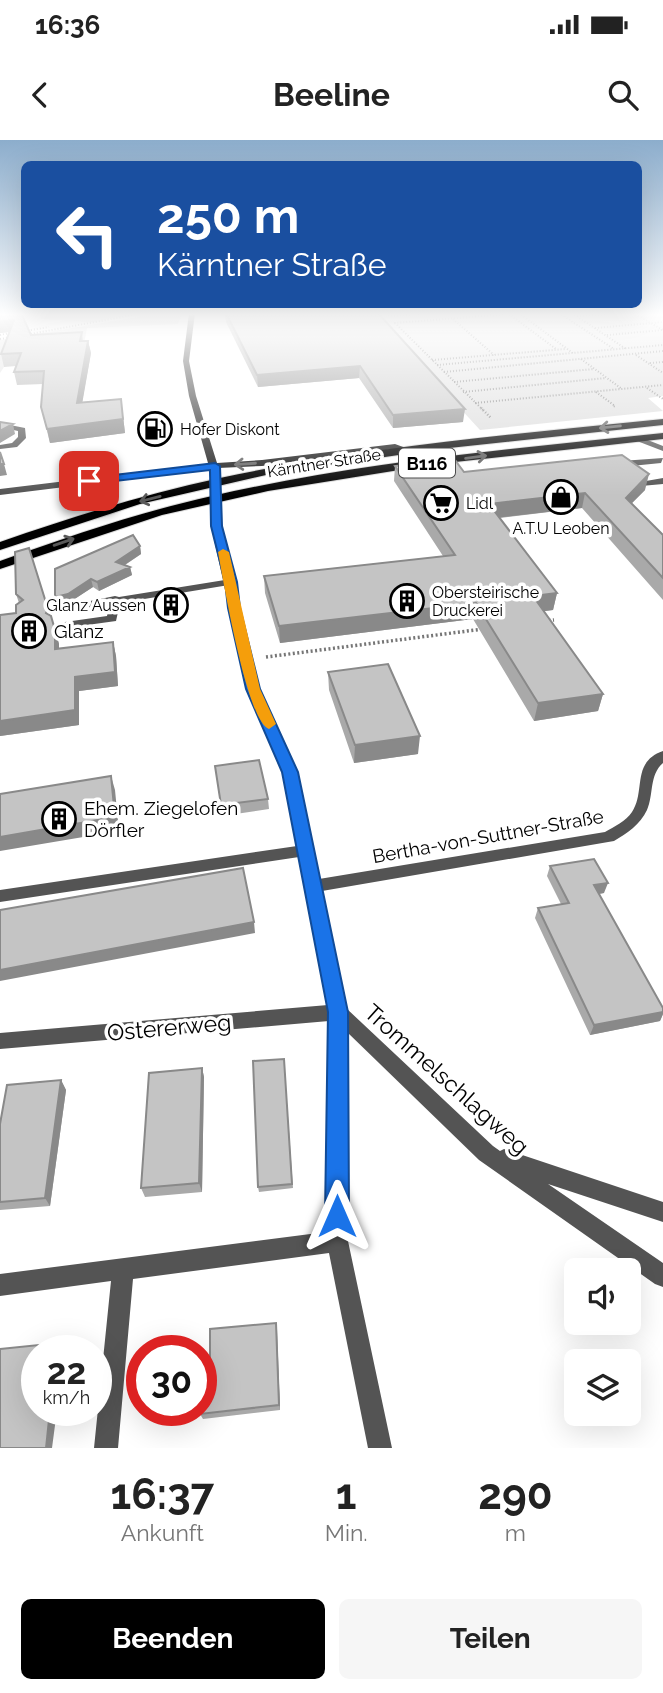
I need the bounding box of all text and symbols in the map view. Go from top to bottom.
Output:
text: 16:36 [35,10,100,40]
icon: back [21,76,59,114]
text: Beeline [273,76,390,113]
icon: search [604,76,642,114]
text: 250 m [157,187,299,244]
icon: left [42,189,133,280]
text: Kärntner Straße [157,246,386,283]
fuel station icon: Hofer Diskont [136,410,174,448]
place label: Hofer Diskont [180,420,280,439]
one-way arrow [599,421,622,434]
street label: Kärntner Straße [266,445,382,481]
road number: B116 [399,449,455,478]
pin [59,451,119,511]
one-way arrow [465,451,487,464]
one-way arrow [234,458,257,471]
icon: arrive [70,462,108,500]
shop icon: A.T.U Leoben [542,478,580,516]
supermarket icon: Lidl [422,484,460,522]
one-way arrow [139,493,162,506]
place label: Lidl [466,494,494,513]
place label: A.T.U Leoben [513,519,610,538]
one-way arrow [53,535,75,547]
building icon: Obersteirische Druckerei [388,582,426,620]
place label: Obersteirische Druckerei [432,583,539,620]
building icon: Glanz Aussen [152,586,190,624]
place label: Glanz Aussen [46,596,146,615]
building icon: Glanz [10,612,48,650]
place label: Glanz [54,620,104,642]
place label: Ehem. Ziegelofen Dörfler [84,797,238,841]
building icon: Ehem. Ziegelofen Dörfler [40,800,78,838]
street label: Bertha-von-Suttner-Straße [371,805,605,867]
street label: Trommelschlagweg [359,998,535,1160]
street label: Ostererweg [106,1008,232,1046]
position arrow [300,1179,374,1253]
map controls [564,1258,641,1426]
button: sound [564,1258,641,1335]
speed limit sign: 30 [126,1335,217,1426]
button: layers [564,1349,641,1426]
text: 22 [47,1351,86,1392]
text: km/h [43,1387,90,1408]
text: 16:37 [111,1470,214,1519]
text: 1 [336,1470,357,1519]
text: 290 [478,1470,552,1519]
text: Ankunft [121,1519,204,1546]
text: Min. [325,1519,368,1546]
text: m [505,1519,526,1546]
button: Beenden [21,1599,325,1679]
button: Teilen [339,1599,642,1679]

